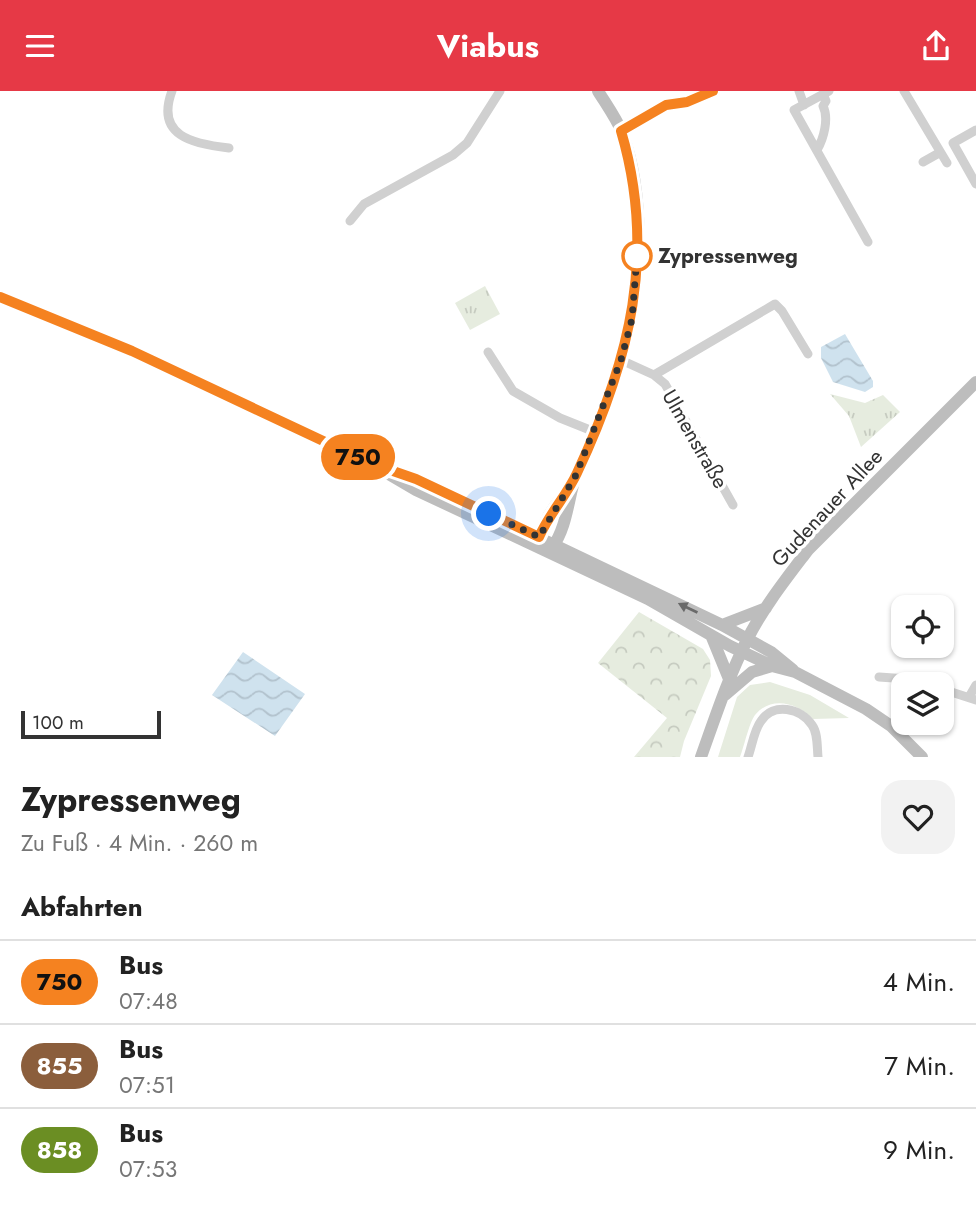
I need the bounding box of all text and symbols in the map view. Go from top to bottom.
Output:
text: Viabus [437,23,539,69]
icon: menu [21,27,59,65]
icon: share [917,27,955,65]
marker: Zypressenweg [622,241,652,271]
place label: Zypressenweg [658,241,798,271]
street label: Ulmenstraße [655,384,736,494]
line badge: 750 [318,434,398,480]
text: 750 [335,439,381,474]
street label: Gudenauer Allee [764,442,890,574]
your location [471,496,506,531]
map controls [891,595,954,735]
button: locate [891,595,954,658]
one-way arrow [678,602,698,613]
button: layers [891,672,954,735]
scale bar [21,708,161,740]
text: 100 m [32,709,84,736]
text: Zypressenweg [21,776,241,823]
button: heart [881,780,955,854]
text: Zu Fuß · 4 Min. · 260 m [21,826,258,860]
text: Abfahrten [21,888,143,926]
text: Bus [119,946,163,984]
text: 4 Min. [883,963,955,1001]
text: 750 [37,964,82,999]
text: 07:48 [119,984,178,1018]
text: Bus [119,1030,163,1068]
text: 7 Min. [884,1047,955,1085]
text: 855 [36,1048,83,1083]
text: 07:51 [119,1068,175,1102]
text: Bus [119,1114,163,1152]
text: 9 Min. [883,1131,955,1169]
text: 858 [37,1132,82,1167]
text: 07:53 [119,1152,177,1186]

